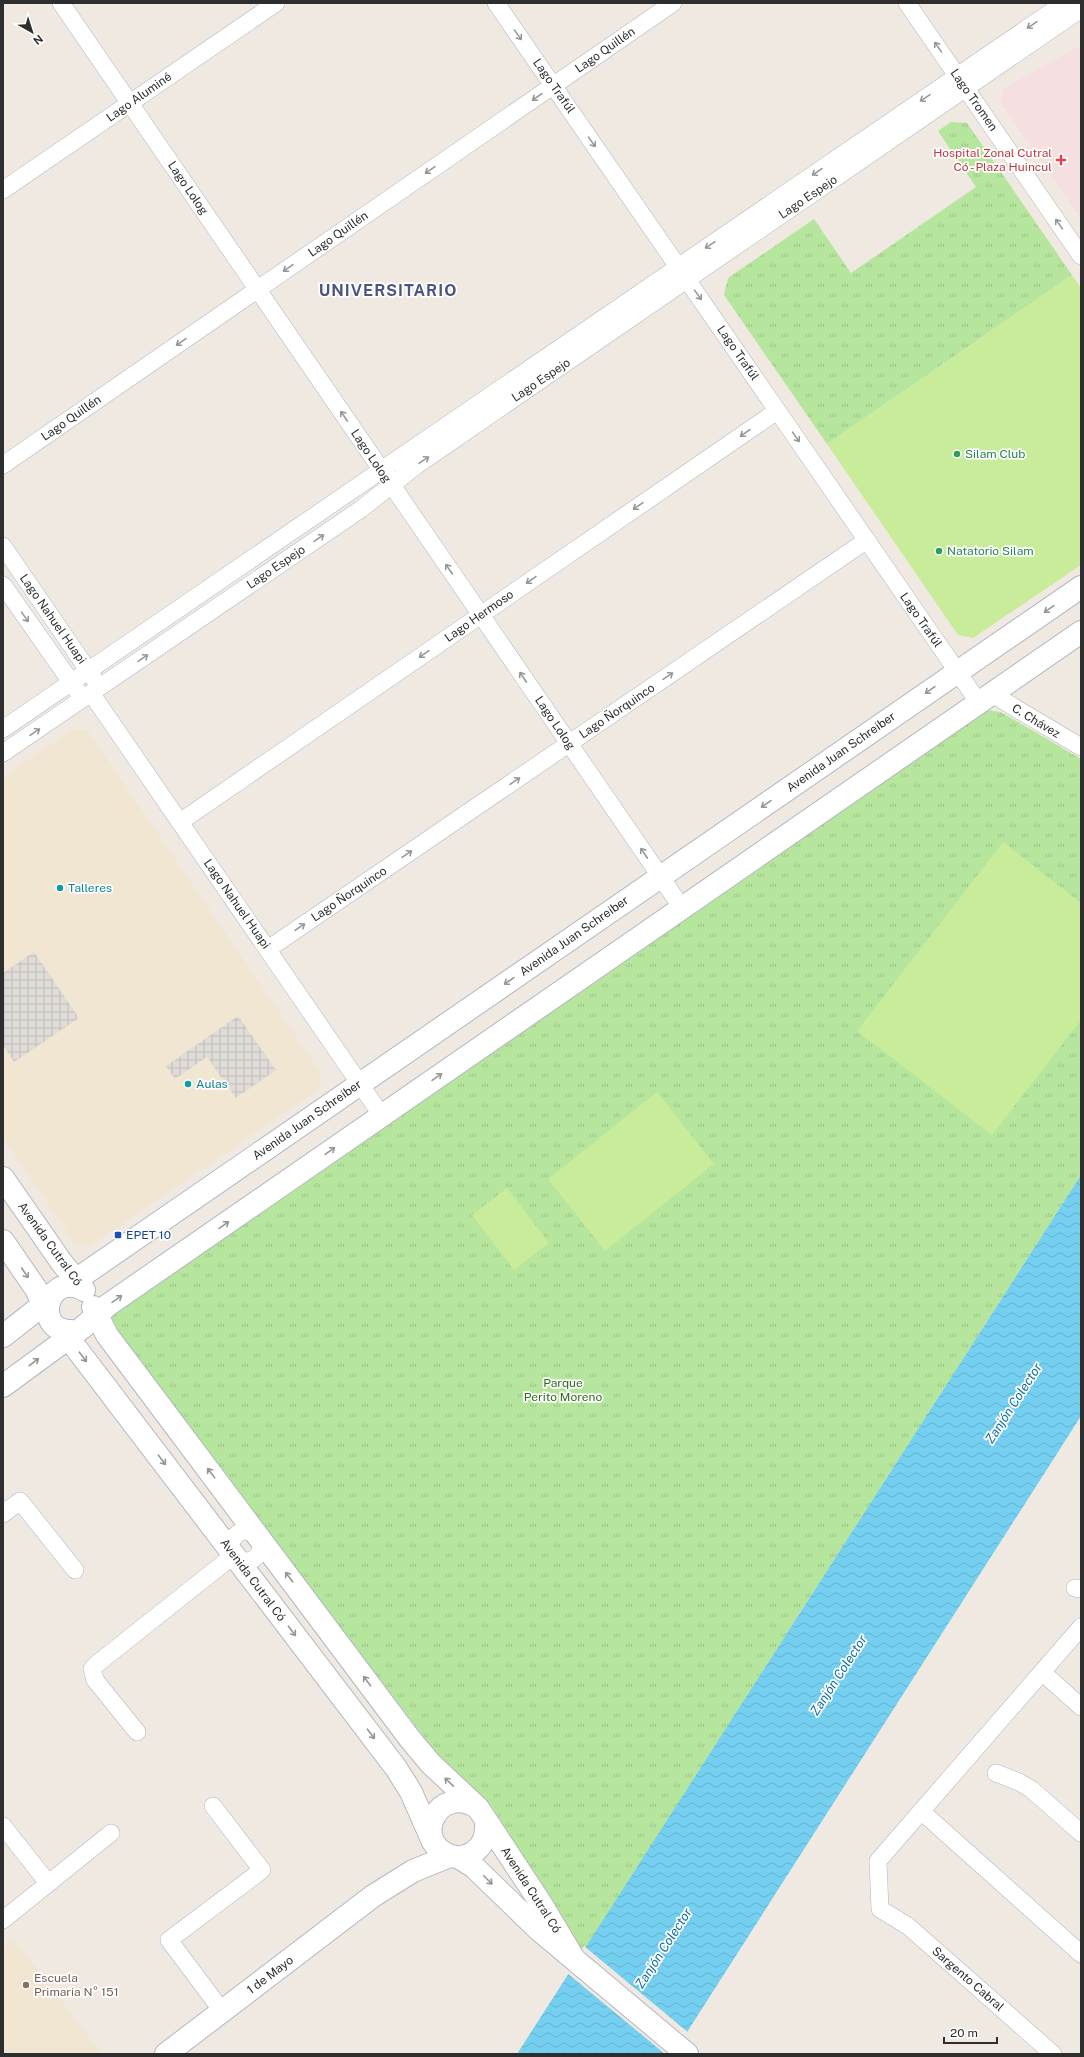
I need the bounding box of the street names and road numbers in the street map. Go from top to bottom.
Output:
street label: Lago Quillén [572,24,638,76]
street label: Lago Trafúl [530,56,578,116]
street label: Lago Tromen [947,66,1001,134]
street label: Lago Aluminé [104,69,174,125]
street label: Lago Lolog [165,159,211,217]
street label: Lago Espejo [776,172,840,222]
street label: Lago Quillén [305,208,371,260]
street label: Lago Trafúl [714,323,762,383]
street label: Lago Espejo [509,355,573,405]
street label: Lago Quillén [38,392,104,444]
street label: Lago Lolog [348,427,394,485]
street label: Lago Espejo [244,542,308,592]
street label: Lago Nahuel Huapi [17,572,89,666]
street label: Lago Hermoso [442,587,516,645]
street label: Lago Trafúl [897,590,945,650]
street label: Lago Ñorquinco [577,680,658,741]
street label: Lago Lolog [532,694,578,752]
street label: C. Chávez [1009,701,1063,741]
street label: Avenida Juan Schreiber [784,709,898,795]
street label: Lago Nahuel Huapi [201,857,273,951]
street label: Lago Ñorquinco [309,863,390,924]
street label: Avenida Juan Schreiber [517,893,631,979]
street label: Avenida Juan Schreiber [250,1077,364,1163]
street label: Avenida Cutral Có [15,1200,85,1289]
street label: Avenida Cutral Có [217,1536,289,1624]
street label: Avenida Cutral Có [498,1844,564,1936]
street label: Sargento Cabral [929,1944,1007,2014]
street label: 1 de Mayo [244,1953,296,1997]

